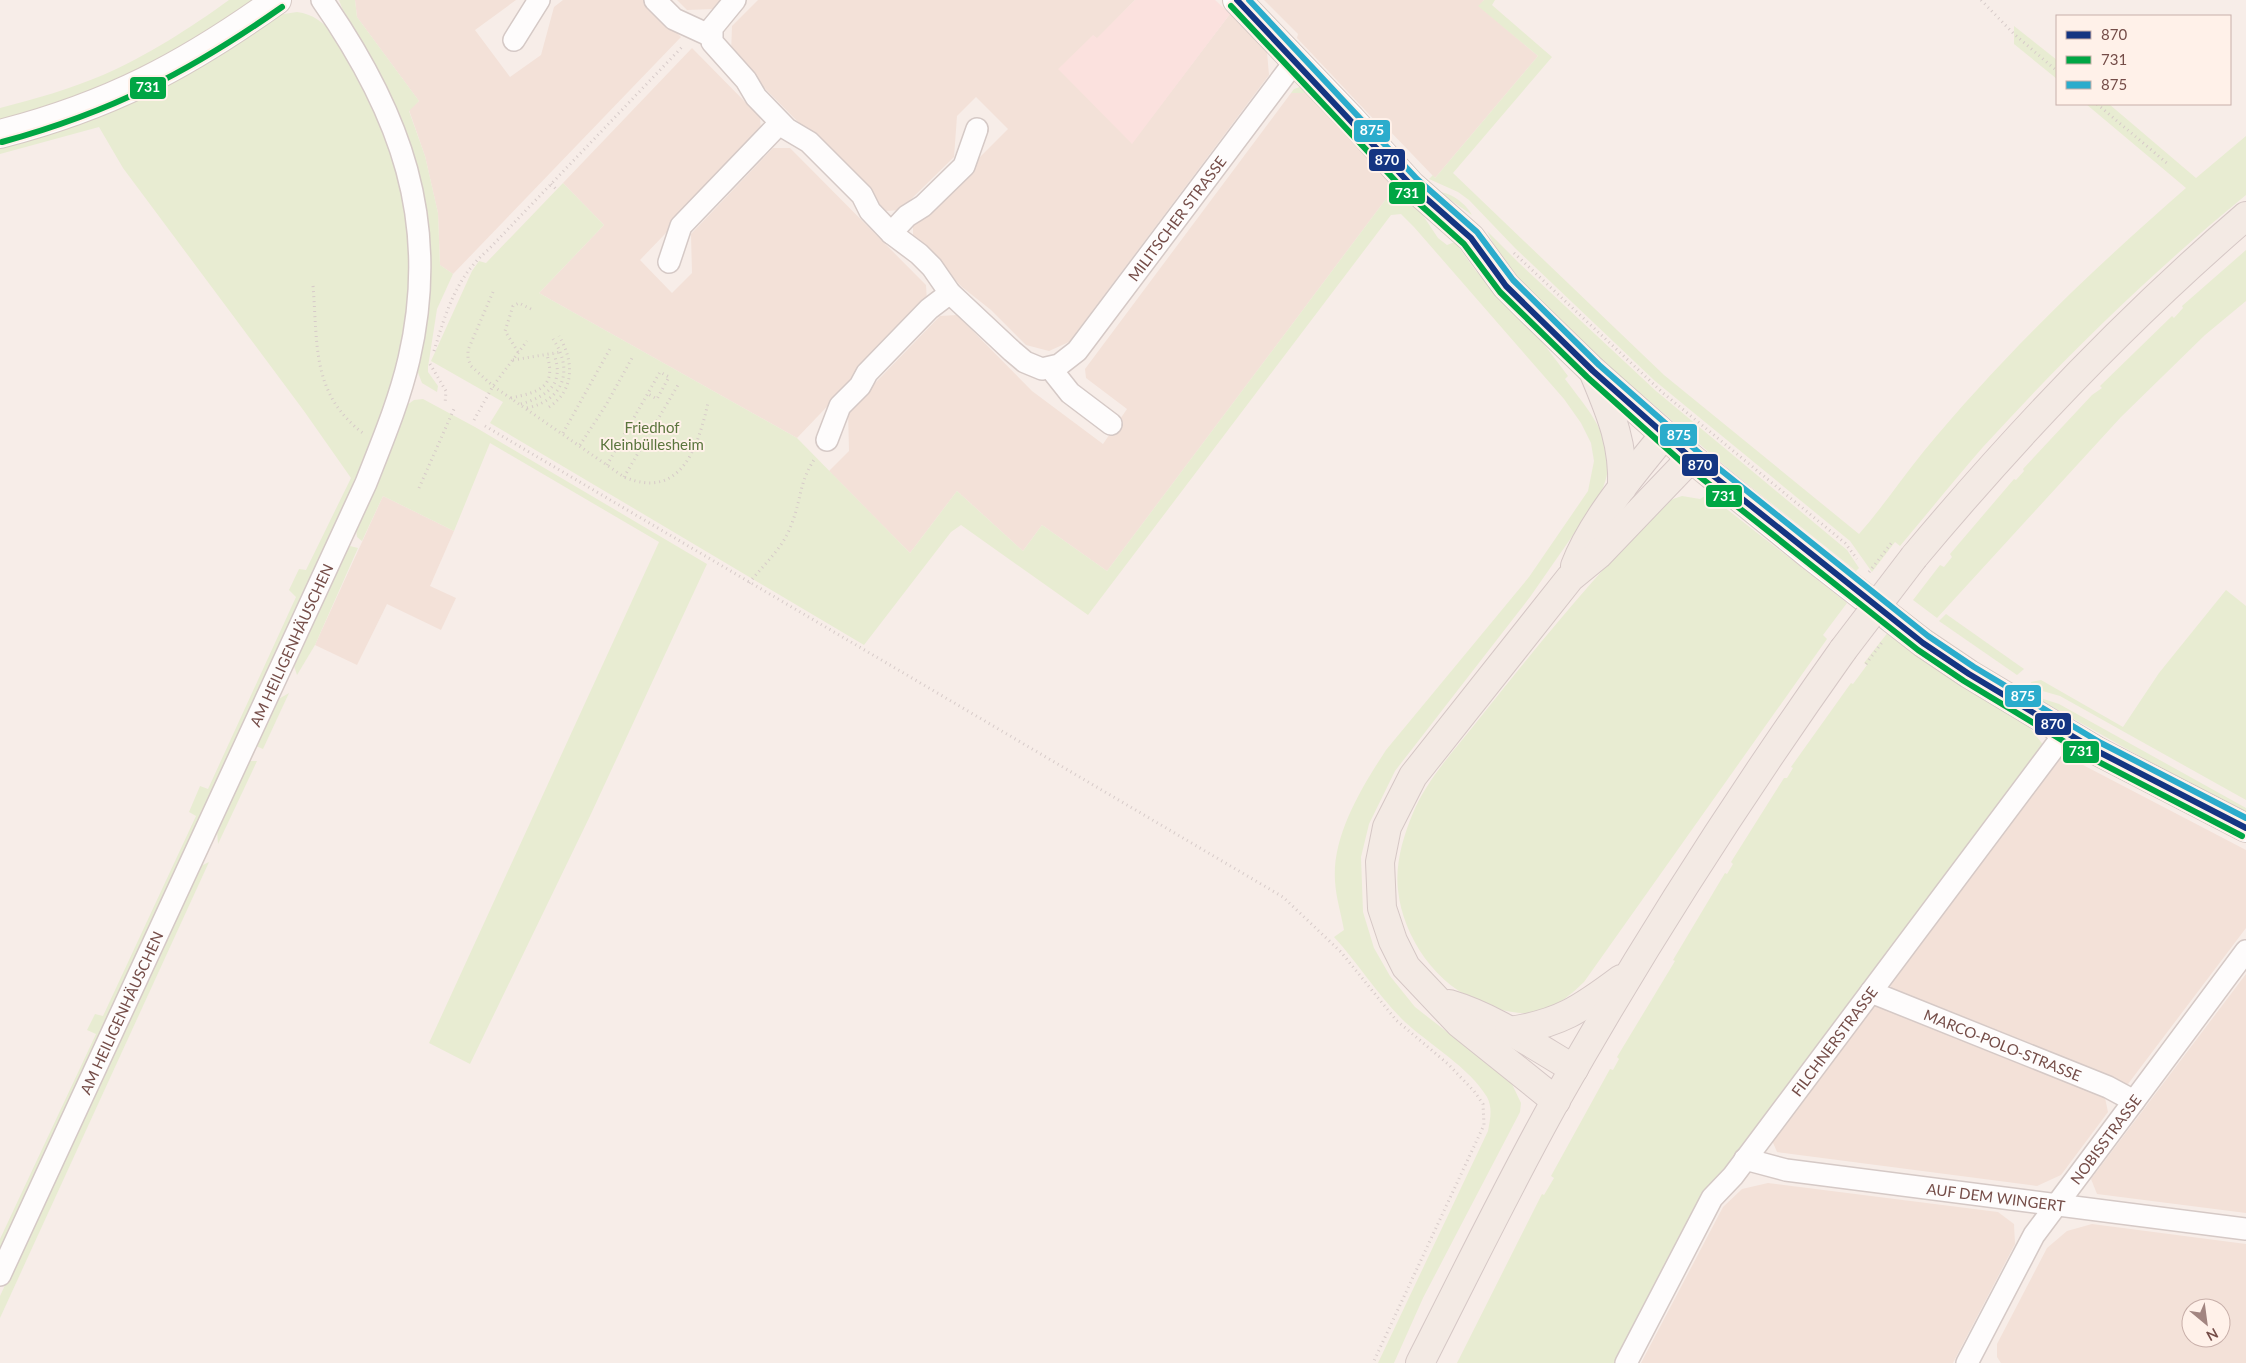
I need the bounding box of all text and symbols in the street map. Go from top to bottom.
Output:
legend [2056,15,2231,105]
text: 870 [2101,25,2127,43]
text: 731 [2101,50,2127,68]
text: 875 [2101,75,2127,93]
line badge: 731 [129,76,167,100]
text: 731 [136,78,160,95]
line badge: 875 [1353,119,1391,143]
text: 875 [1360,121,1384,138]
line badge: 870 [1368,148,1406,172]
text: 870 [1375,151,1399,168]
street label: MILITSCHER STRASSE [1124,152,1230,284]
line badge: 731 [1388,181,1426,205]
text: 731 [1395,184,1419,201]
park label: Friedhof Kleinbüllesheim [600,418,704,453]
line badge: 875 [1659,423,1698,447]
text: 875 [1667,426,1691,443]
line badge: 870 [1681,453,1719,477]
text: 870 [1688,456,1712,473]
line badge: 731 [1705,484,1743,508]
text: 731 [1712,487,1736,504]
street label: AM HEILIGENHÄUSCHEN [246,561,337,729]
line badge: 875 [2004,684,2042,708]
text: 875 [2011,687,2035,704]
line badge: 870 [2034,712,2072,736]
text: 870 [2041,715,2065,732]
line badge: 731 [2062,740,2100,764]
text: 731 [2069,742,2093,759]
street label: AM HEILIGENHÄUSCHEN [76,928,167,1097]
street label: FILCHNERSTRASSE [1787,983,1881,1100]
street label: MARCO-POLO-STRASSE [1921,1005,2084,1084]
street label: NOBISSTRASSE [2066,1091,2145,1187]
street label: AUF DEM WINGERT [1926,1179,2066,1215]
north arrow [2181,1298,2231,1348]
text: N [2204,1325,2221,1345]

